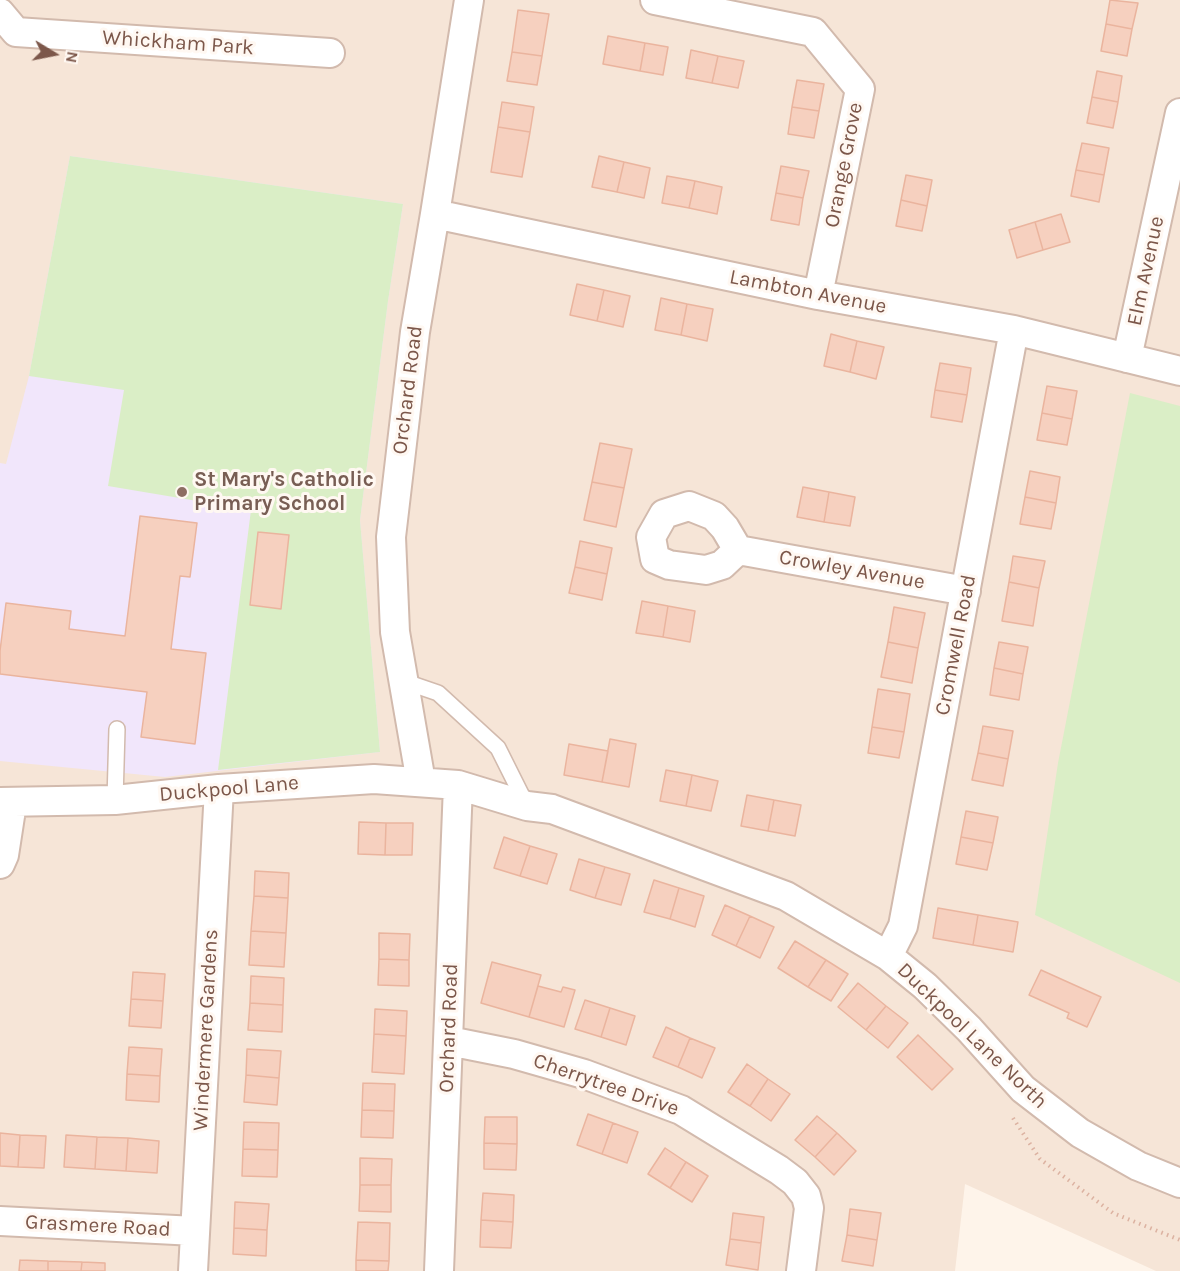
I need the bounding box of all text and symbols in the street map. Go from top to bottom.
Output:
north arrow [24,24,84,84]
street label: Whickham Park [101,25,255,61]
text: N [62,50,83,65]
street label: Orange Grove [820,100,868,230]
street label: Elm Avenue [1122,214,1170,328]
street label: Lambton Avenue [727,264,889,320]
street label: Orchard Road [388,324,428,456]
place label: St Mary's Catholic Primary School [194,467,374,517]
marker: St Mary's Catholic Primary School [175,485,189,499]
street label: Crowley Avenue [777,545,927,595]
street label: Cromwell Road [930,573,982,717]
street label: Duckpool Lane [158,770,300,808]
street label: Windermere Gardens [188,929,224,1131]
street label: Duckpool Lane North [892,958,1052,1114]
street label: Orchard Road [434,963,464,1093]
street label: Cherrytree Drive [530,1048,682,1122]
street label: Grasmere Road [25,1210,171,1242]

